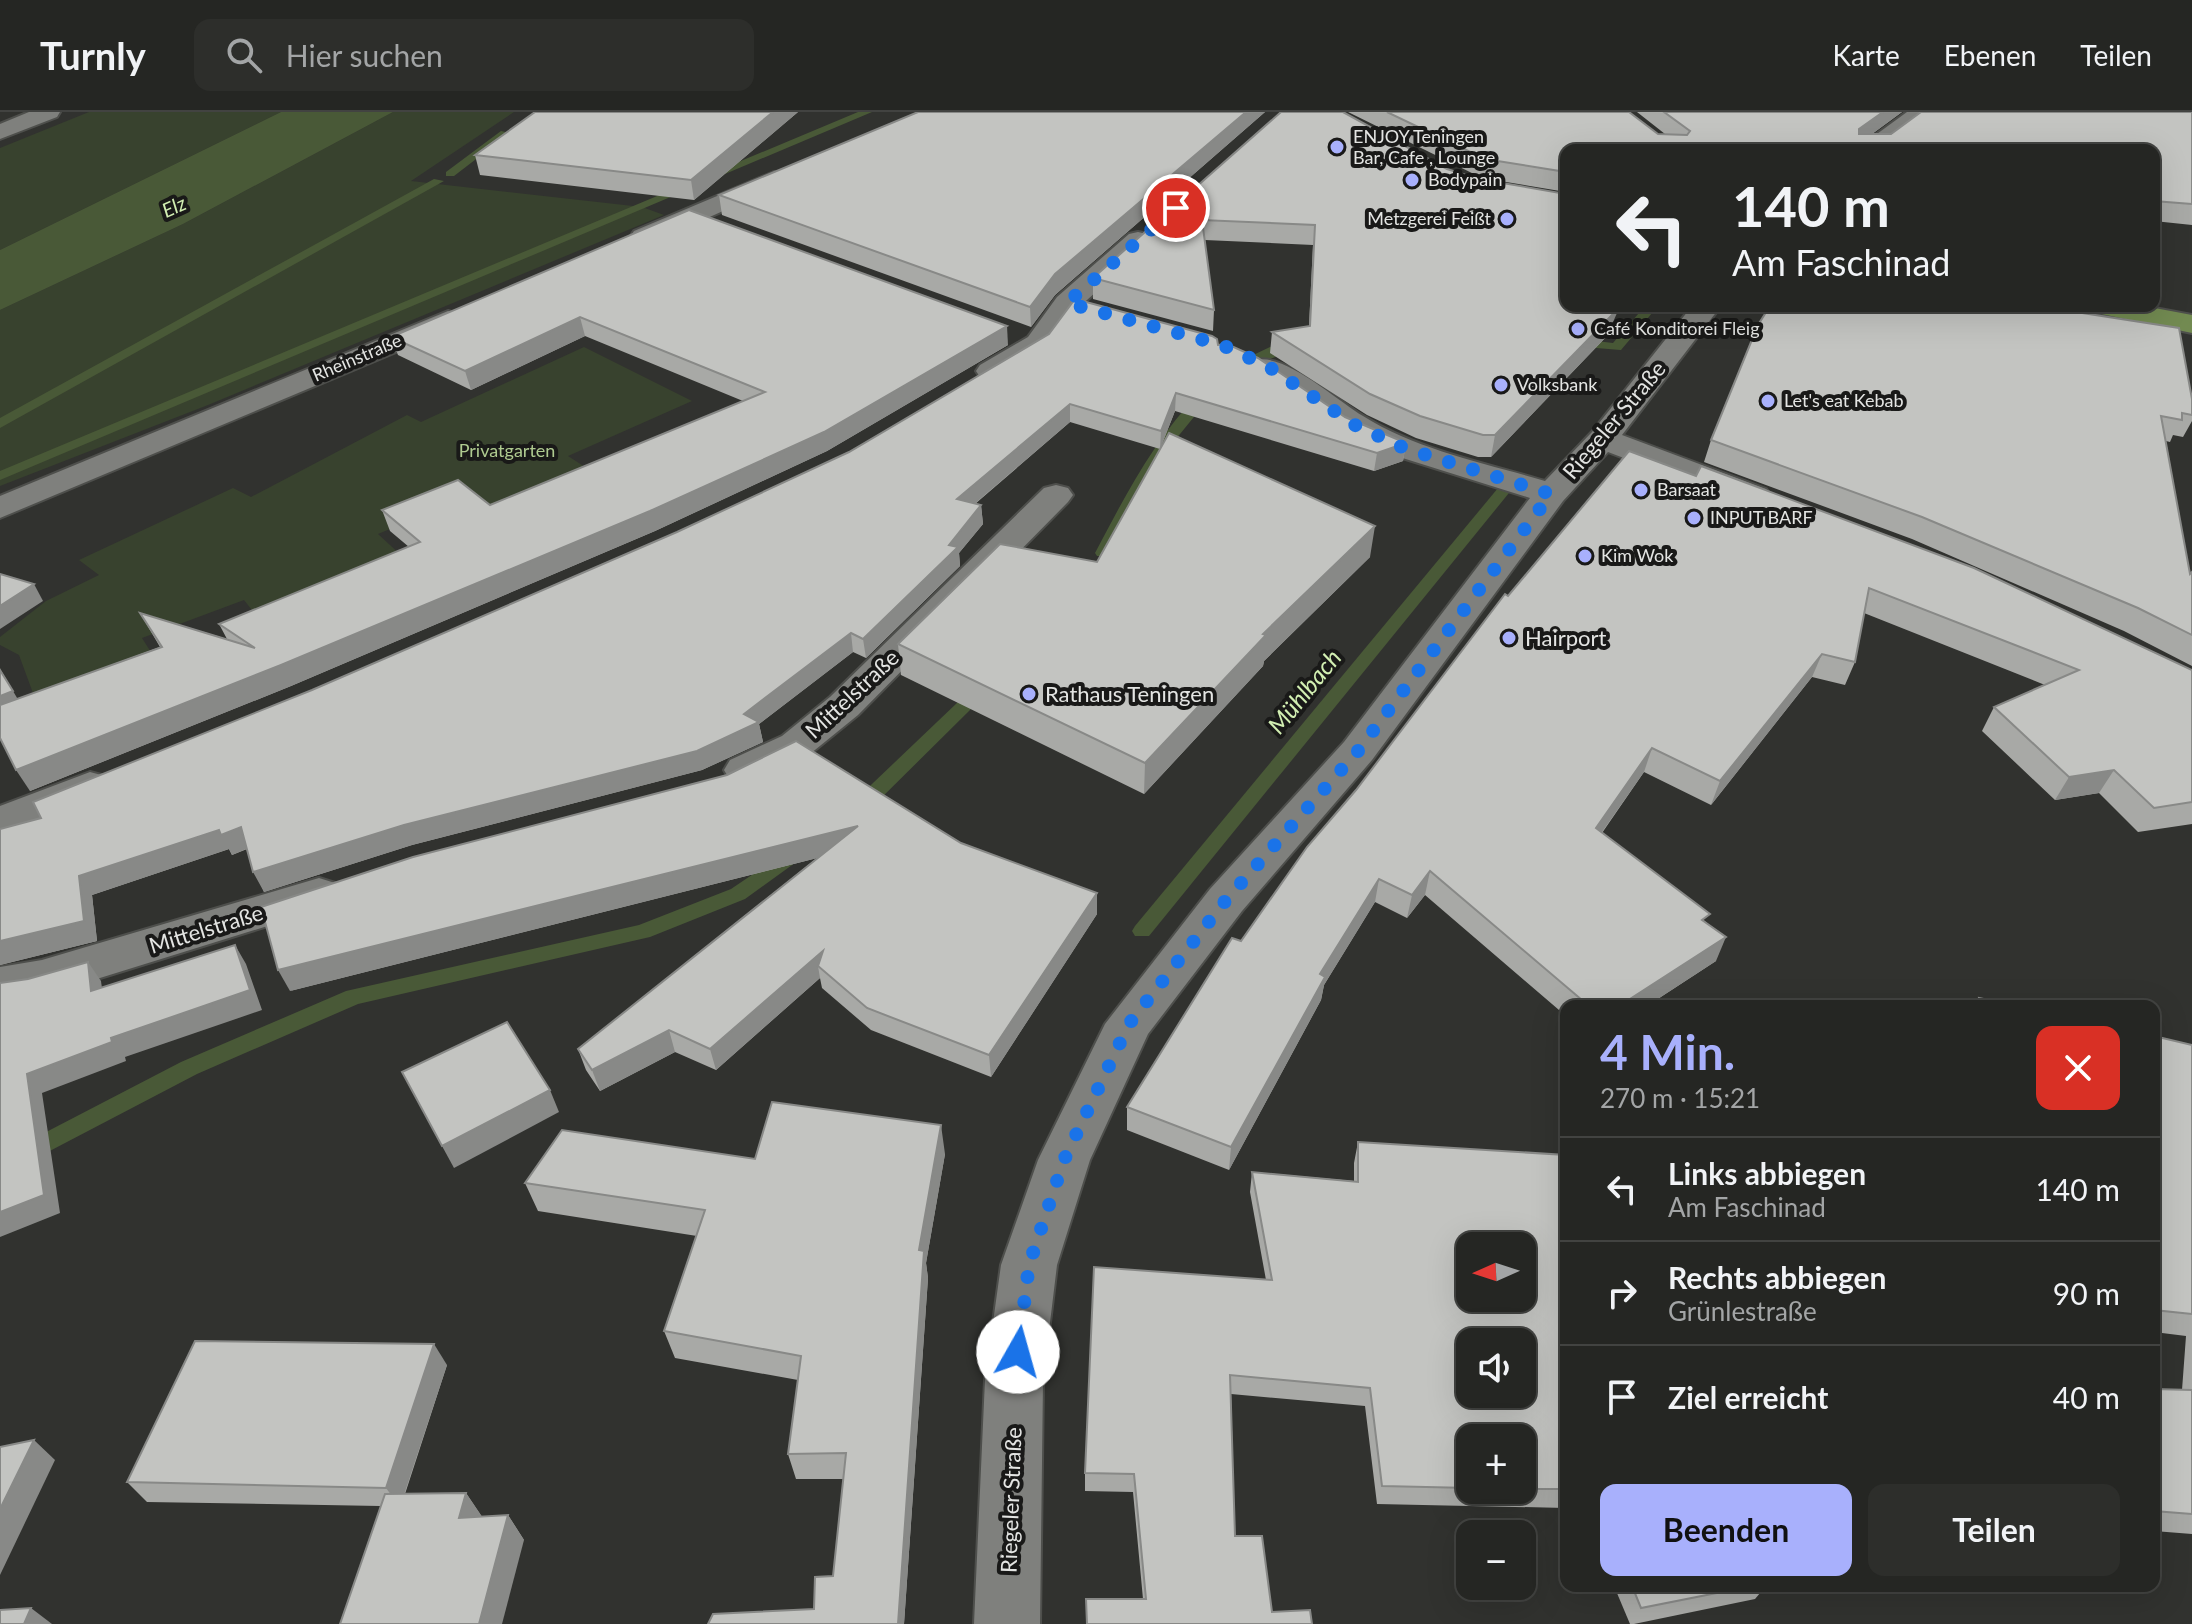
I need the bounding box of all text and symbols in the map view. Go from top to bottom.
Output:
search box [194,19,754,91]
text: Turnly [40,32,146,78]
icon: search [222,33,266,77]
text: Hier suchen [286,37,443,73]
text: Karte [1832,38,1900,72]
text: Ebenen [1944,38,2036,72]
text: Teilen [2080,38,2152,72]
place label: ENJOY Teningen Bar, Cafe , Lounge [1353,125,1495,168]
marker: ENJOY Teningen Bar, Cafe , Lounge [1328,138,1346,156]
place label: Bodypain [1428,168,1502,190]
marker: Bodypain [1403,171,1421,189]
text: 140 m [1732,172,1890,239]
pin [1142,174,1210,242]
icon: left [1600,176,1704,280]
icon: arrive [1154,186,1198,230]
water label: Elz [158,190,190,222]
place label: Metzgerei Feißt [1367,207,1492,229]
marker: Metzgerei Feißt [1498,210,1516,228]
text: Am Faschinad [1732,240,1950,284]
place label: Café Konditorei Fleig [1594,317,1760,339]
marker: Café Konditorei Fleig [1569,320,1587,338]
street label: Rheinstraße [309,328,404,386]
street label: Riegeler Straße [1556,355,1671,484]
place label: Volksbank [1517,373,1598,395]
marker: Volksbank [1492,376,1510,394]
place label: Let's eat Kebab [1784,389,1904,411]
marker: Let's eat Kebab [1759,392,1777,410]
park label: Privatgarten [459,439,555,461]
place label: Barsaat [1657,478,1717,500]
marker: Barsaat [1632,481,1650,499]
place label: INPUT BARF [1710,506,1813,528]
marker: INPUT BARF [1685,509,1703,527]
place label: Kim Wok [1601,544,1674,566]
marker: Kim Wok [1576,547,1594,565]
place label: Hairport [1525,624,1607,651]
marker: Hairport [1500,629,1518,647]
water label: Mühlbach [1261,643,1347,739]
street label: Mittelstraße [799,644,904,744]
place label: Rathaus Teningen [1045,680,1214,707]
marker: Rathaus Teningen [1020,685,1038,703]
street label: Mittelstraße [146,898,266,959]
text: 4 Min. [1600,1023,1735,1080]
button: close [2036,1026,2120,1110]
text: 270 m · 15:21 [1600,1082,1760,1114]
text: Links abbiegen [1668,1155,1866,1191]
icon: left [1600,1167,1644,1211]
text: 140 m [2035,1171,2120,1207]
text: Am Faschinad [1668,1191,1826,1223]
north arrow [1456,1232,1536,1312]
map controls [1456,1232,1536,1600]
text: Rechts abbiegen [1668,1259,1887,1295]
icon: right [1600,1271,1644,1315]
text: 90 m [2053,1275,2120,1311]
text: Grünlestraße [1668,1295,1817,1327]
position arrow [976,1310,1060,1394]
button: sound [1456,1328,1536,1408]
icon: arrive [1600,1375,1644,1419]
text: Ziel erreicht [1668,1379,1828,1415]
text: 40 m [2053,1379,2120,1415]
button: + [1456,1424,1536,1504]
street label: Riegeler Straße [994,1427,1027,1573]
button: Beenden [1600,1484,1852,1576]
button: Teilen [1868,1484,2120,1576]
button: − [1456,1520,1536,1600]

